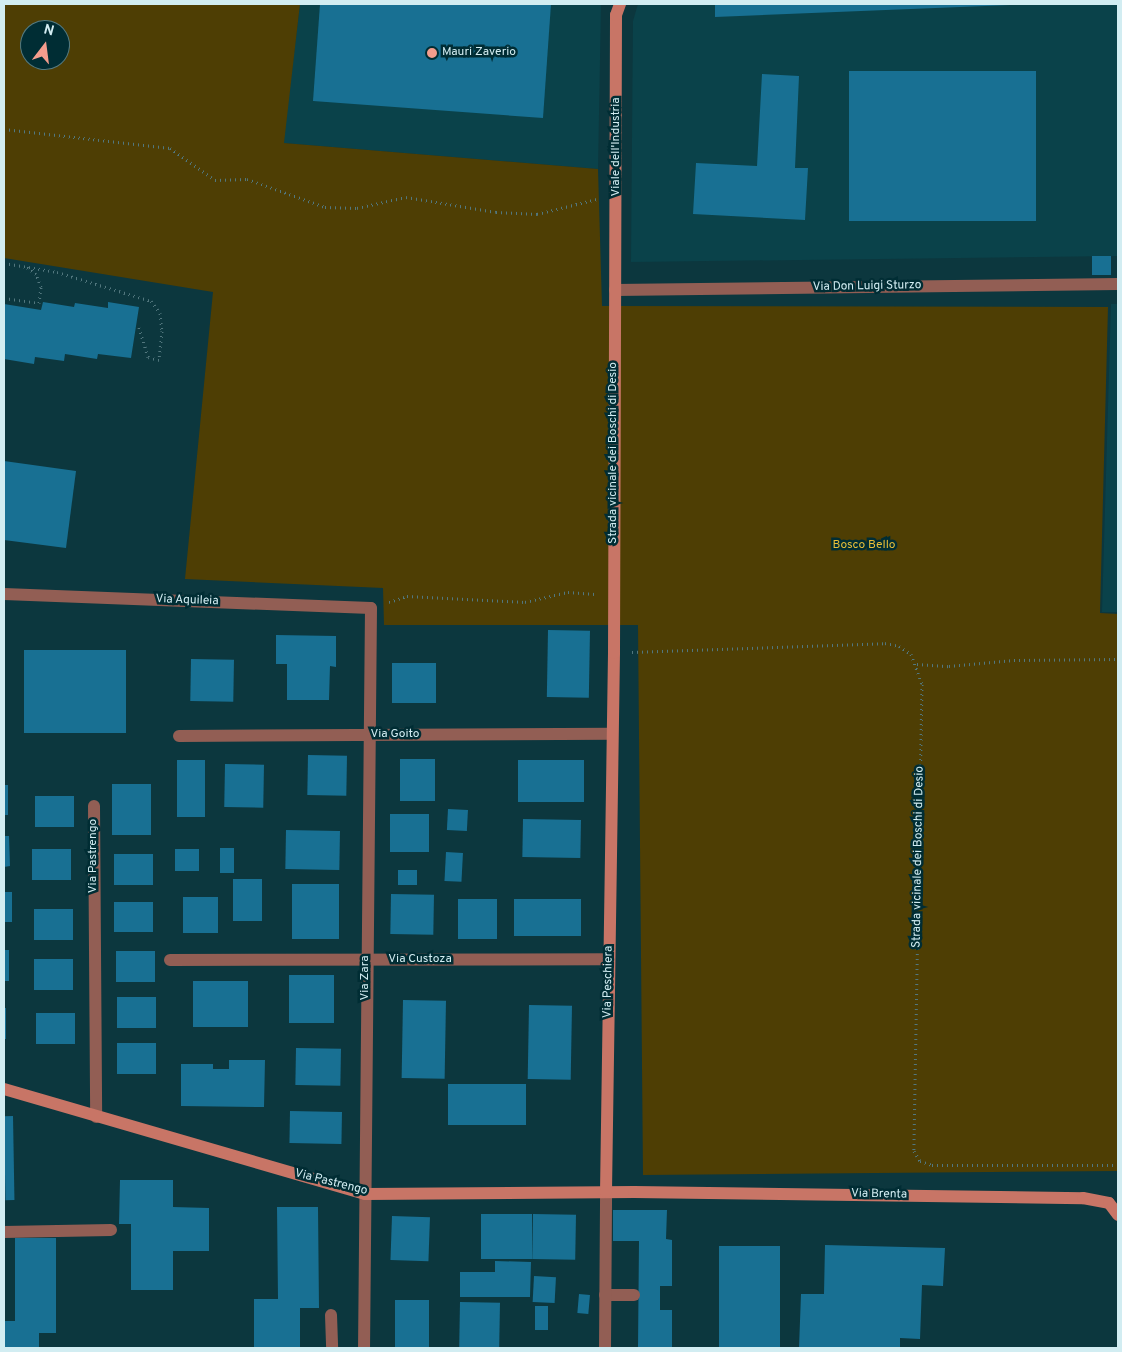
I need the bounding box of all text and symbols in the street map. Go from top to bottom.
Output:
north arrow [20,20,70,70]
text: N [42,21,56,41]
place label: Mauri Zaverio [442,46,516,60]
marker: Mauri Zaverio [426,47,438,59]
street label: Viale dell'Industria [610,97,624,197]
street label: Via Don Luigi Sturzo [813,279,921,295]
street label: Strada vicinale dei Boschi di Desio [607,362,621,544]
park label: Bosco Bello [832,539,896,553]
street label: Via Aquileia [155,593,219,609]
street label: Via Goito [370,728,420,742]
street label: Strada vicinale dei Boschi di Desio [910,766,928,948]
street label: Via Pastrengo [87,819,101,893]
street label: Via Peschiera [601,946,617,1018]
street label: Via Custoza [388,953,452,967]
street label: Via Zara [359,955,373,1001]
street label: Via Pastrengo [293,1167,369,1199]
street label: Via Brenta [851,1187,907,1203]

